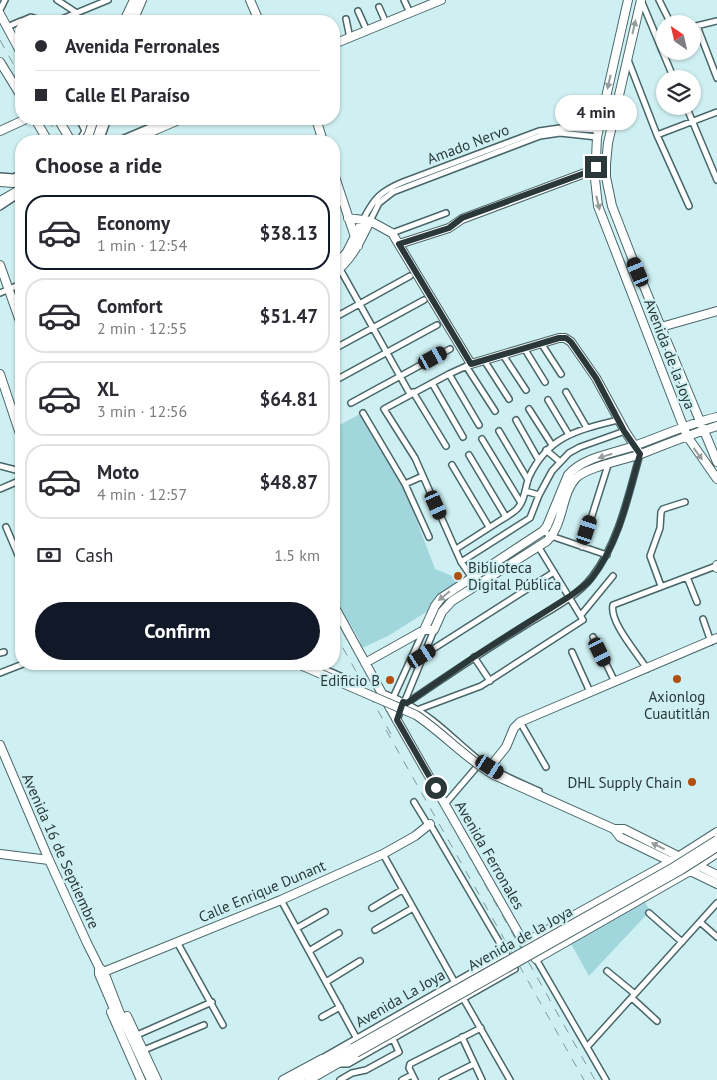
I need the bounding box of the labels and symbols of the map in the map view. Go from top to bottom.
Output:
north arrow [656,15,701,60]
one-way arrow [631,20,639,35]
one-way arrow [605,74,613,90]
callout: 4 min [555,94,637,130]
street label: Amado Nervo [424,120,512,168]
route end [585,156,607,178]
one-way arrow [594,195,602,210]
car [625,255,650,289]
street label: Avenida de la Joya [640,296,700,412]
car [416,344,449,372]
one-way arrow [693,447,704,460]
one-way arrow [597,452,612,460]
car [423,488,448,522]
car [575,513,598,547]
place label: Biblioteca Digital Pública [468,558,561,594]
marker: Biblioteca Digital Pública [452,570,464,582]
one-way arrow [438,591,451,602]
car [586,635,613,669]
car [405,642,438,670]
place label: Edificio B [320,671,380,690]
marker: Axionlog Cuautitlán [671,673,683,685]
marker: Edificio B [384,674,396,686]
place label: Axionlog Cuautitlán [644,687,710,723]
car [473,753,506,781]
street label: Avenida 16 de Septiembre [18,770,104,932]
place label: DHL Supply Chain [567,773,682,792]
marker: DHL Supply Chain [686,776,698,788]
route start [425,777,447,799]
street label: Avenida Ferronales [451,797,529,913]
one-way arrow [650,842,665,850]
street label: Calle Enrique Dunant [196,856,328,926]
street label: Avenida de la Joya [464,901,576,975]
street label: Avenida La Joya [352,965,448,1031]

